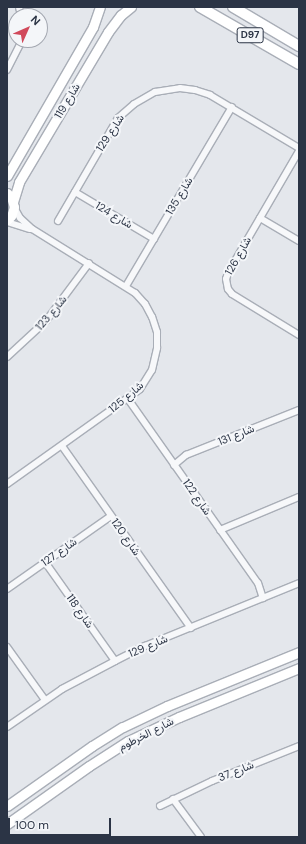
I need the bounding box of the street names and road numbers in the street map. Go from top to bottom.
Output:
road number: D97 [236,27,264,43]
street label: شارع 119 [51,81,83,121]
street label: شارع 129 [93,112,127,154]
street label: شارع 135 [163,175,195,217]
street label: شارع 124 [93,199,135,231]
street label: شارع 126 [222,235,254,277]
street label: شارع 123 [33,293,69,333]
street label: شارع 125 [106,379,146,415]
street label: شارع 131 [216,422,256,448]
street label: شارع 122 [180,476,214,518]
street label: شارع 120 [108,516,144,558]
street label: شارع 127 [39,535,79,569]
street label: شارع 118 [64,591,96,631]
street label: شارع 129 [126,632,170,660]
street label: شارع الخرطوم [116,714,176,754]
street label: شارع 37 [216,758,256,784]

